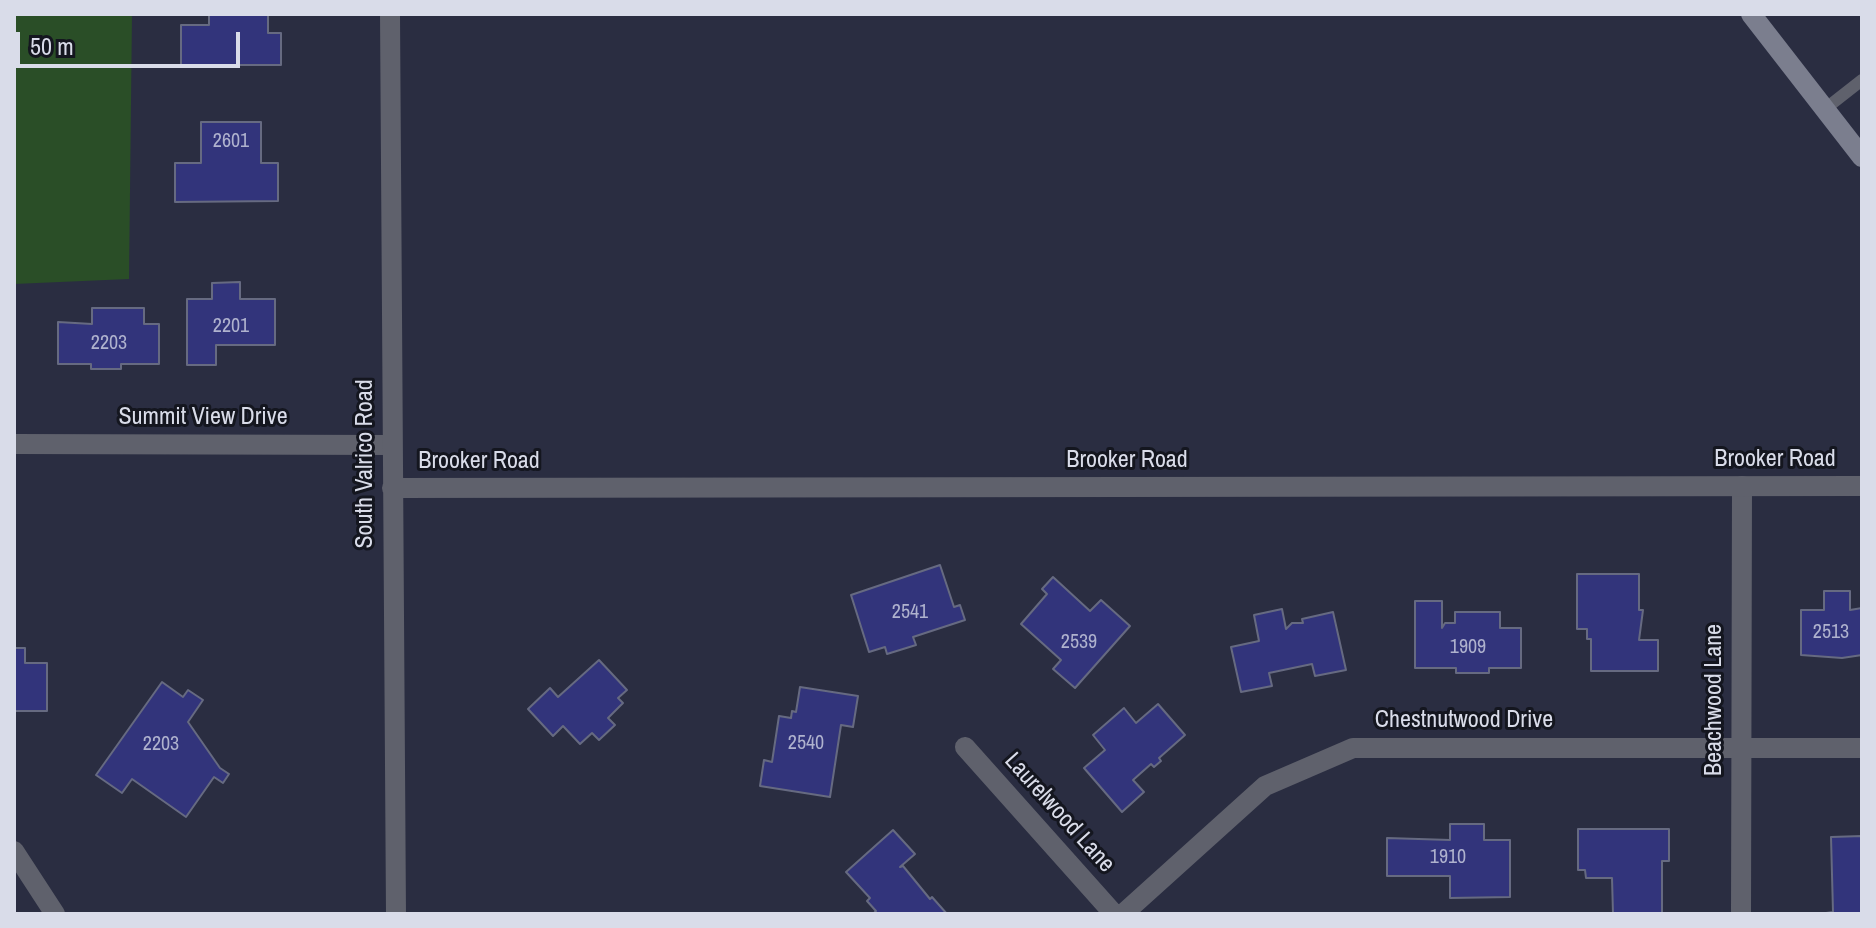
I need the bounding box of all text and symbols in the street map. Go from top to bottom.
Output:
scale bar [20,16,244,66]
text: 50 m [30,30,74,62]
house number: 2601 [213,130,249,154]
house number: 2201 [213,315,249,339]
house number: 2203 [91,332,127,356]
street label: South Valrico Road [352,379,380,549]
street label: Summit View Drive [118,404,288,432]
street label: Brooker Road [1714,446,1836,474]
street label: Brooker Road [1066,447,1188,475]
street label: Brooker Road [418,448,540,476]
house number: 2541 [892,601,928,625]
house number: 2513 [1813,621,1849,645]
street label: Beachwood Lane [1701,624,1729,776]
house number: 2539 [1061,631,1097,655]
house number: 1909 [1450,636,1486,660]
street label: Chestnutwood Drive [1375,707,1553,735]
house number: 2540 [788,732,824,756]
house number: 2203 [143,733,179,757]
street label: Laurelwood Lane [998,747,1120,879]
house number: 1910 [1430,846,1466,870]

